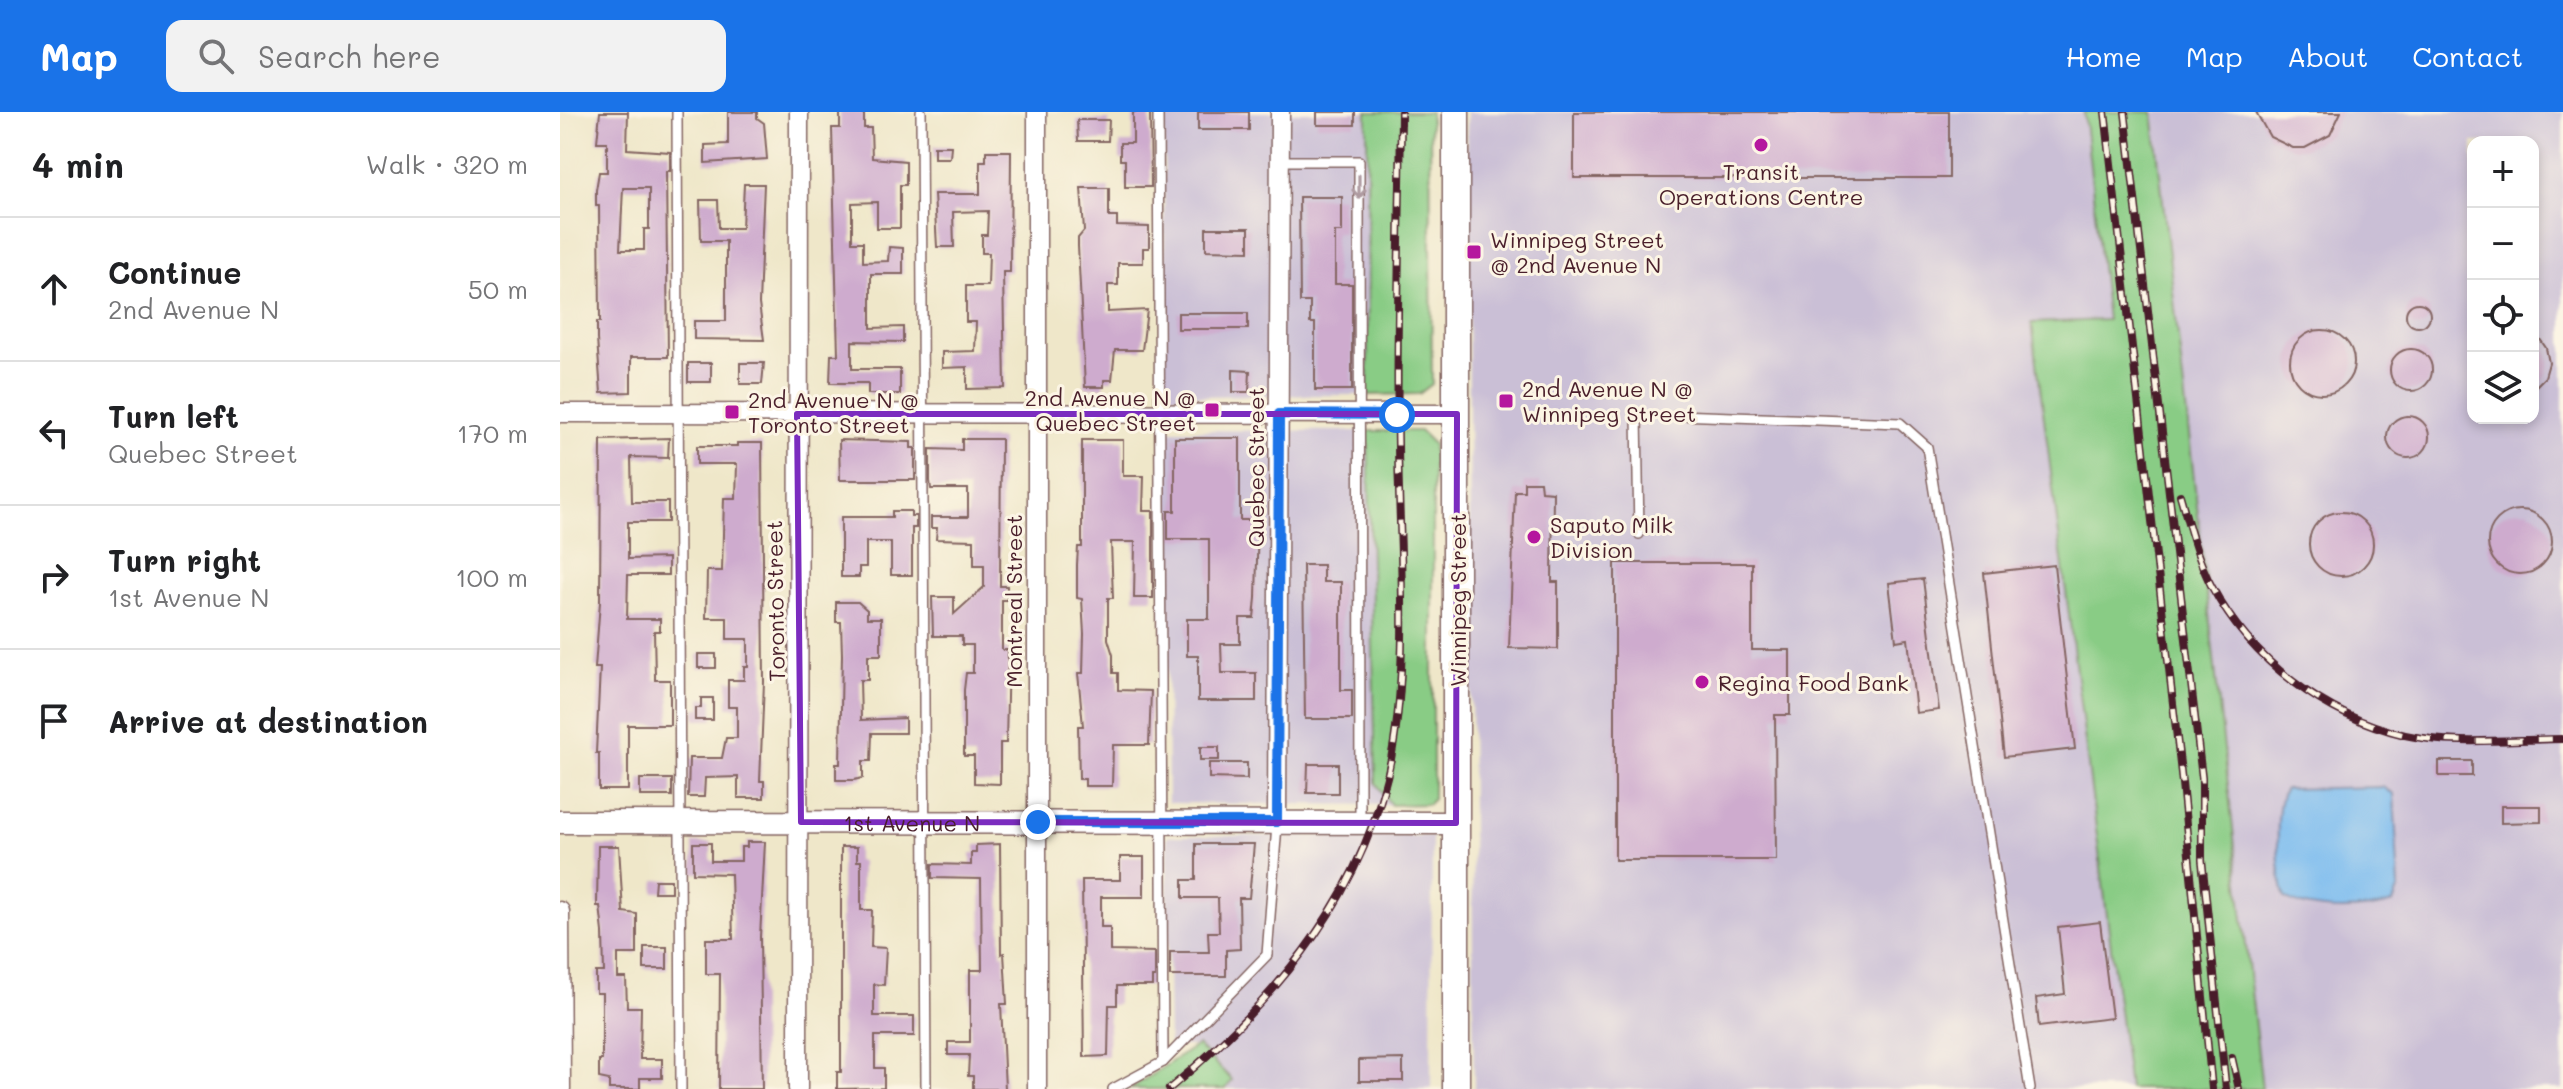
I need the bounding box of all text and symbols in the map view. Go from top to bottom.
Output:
search box [166,20,726,92]
text: Map [40,31,118,81]
icon: search [194,34,238,78]
text: Search here [258,36,441,76]
text: Home [2066,38,2142,74]
text: Map [2186,38,2243,74]
text: About [2287,38,2368,74]
text: Contact [2412,38,2523,74]
marker: Transit Operations Centre [1752,136,1770,154]
map controls [2467,136,2539,424]
button: + [2467,136,2539,208]
text: 4 min [32,142,124,187]
text: Walk · 320 m [366,147,528,181]
place label: Transit Operations Centre [1659,157,1863,211]
one-way arrow [1351,173,1367,200]
button: − [2467,208,2539,280]
place label: Winnipeg Street @ 2nd Avenue N [1490,225,1664,279]
marker: Winnipeg Street @ 2nd Avenue N [1465,243,1483,261]
text: Continue [108,252,241,292]
icon: ahead [32,267,76,311]
text: 50 m [468,272,528,306]
button: locate [2467,280,2539,352]
text: 2nd Avenue N [108,292,279,326]
button: layers [2467,352,2539,424]
place label: 2nd Avenue N @ Winnipeg Street [1522,374,1696,428]
place label: 2nd Avenue N @ Quebec Street [1025,383,1196,437]
place label: 2nd Avenue N @ Toronto Street [748,385,919,439]
street label: Quebec Street [1241,387,1270,547]
marker: 2nd Avenue N @ Winnipeg Street [1497,392,1515,410]
text: Turn left [108,396,239,436]
route start [1379,397,1415,433]
marker: 2nd Avenue N @ Quebec Street [1203,401,1221,419]
marker: 2nd Avenue N @ Toronto Street [723,403,741,421]
icon: left [32,411,76,455]
text: 170 m [457,416,528,450]
text: Quebec Street [108,436,298,470]
place label: Saputo Milk Division [1550,510,1673,564]
street label: Winnipeg Street [1443,513,1472,687]
street label: Montreal Street [999,514,1028,688]
street label: Toronto Street [759,520,791,682]
marker: Saputo Milk Division [1525,528,1543,546]
text: Turn right [108,540,261,580]
icon: right [32,555,76,599]
text: 100 m [455,560,528,594]
text: 1st Avenue N [108,580,270,614]
place label: Regina Food Bank [1718,668,1909,697]
marker: Regina Food Bank [1693,673,1711,691]
icon: arrive [32,699,76,743]
text: Arrive at destination [108,701,428,741]
route end [1020,804,1056,840]
street label: 1st Avenue N [844,808,980,837]

